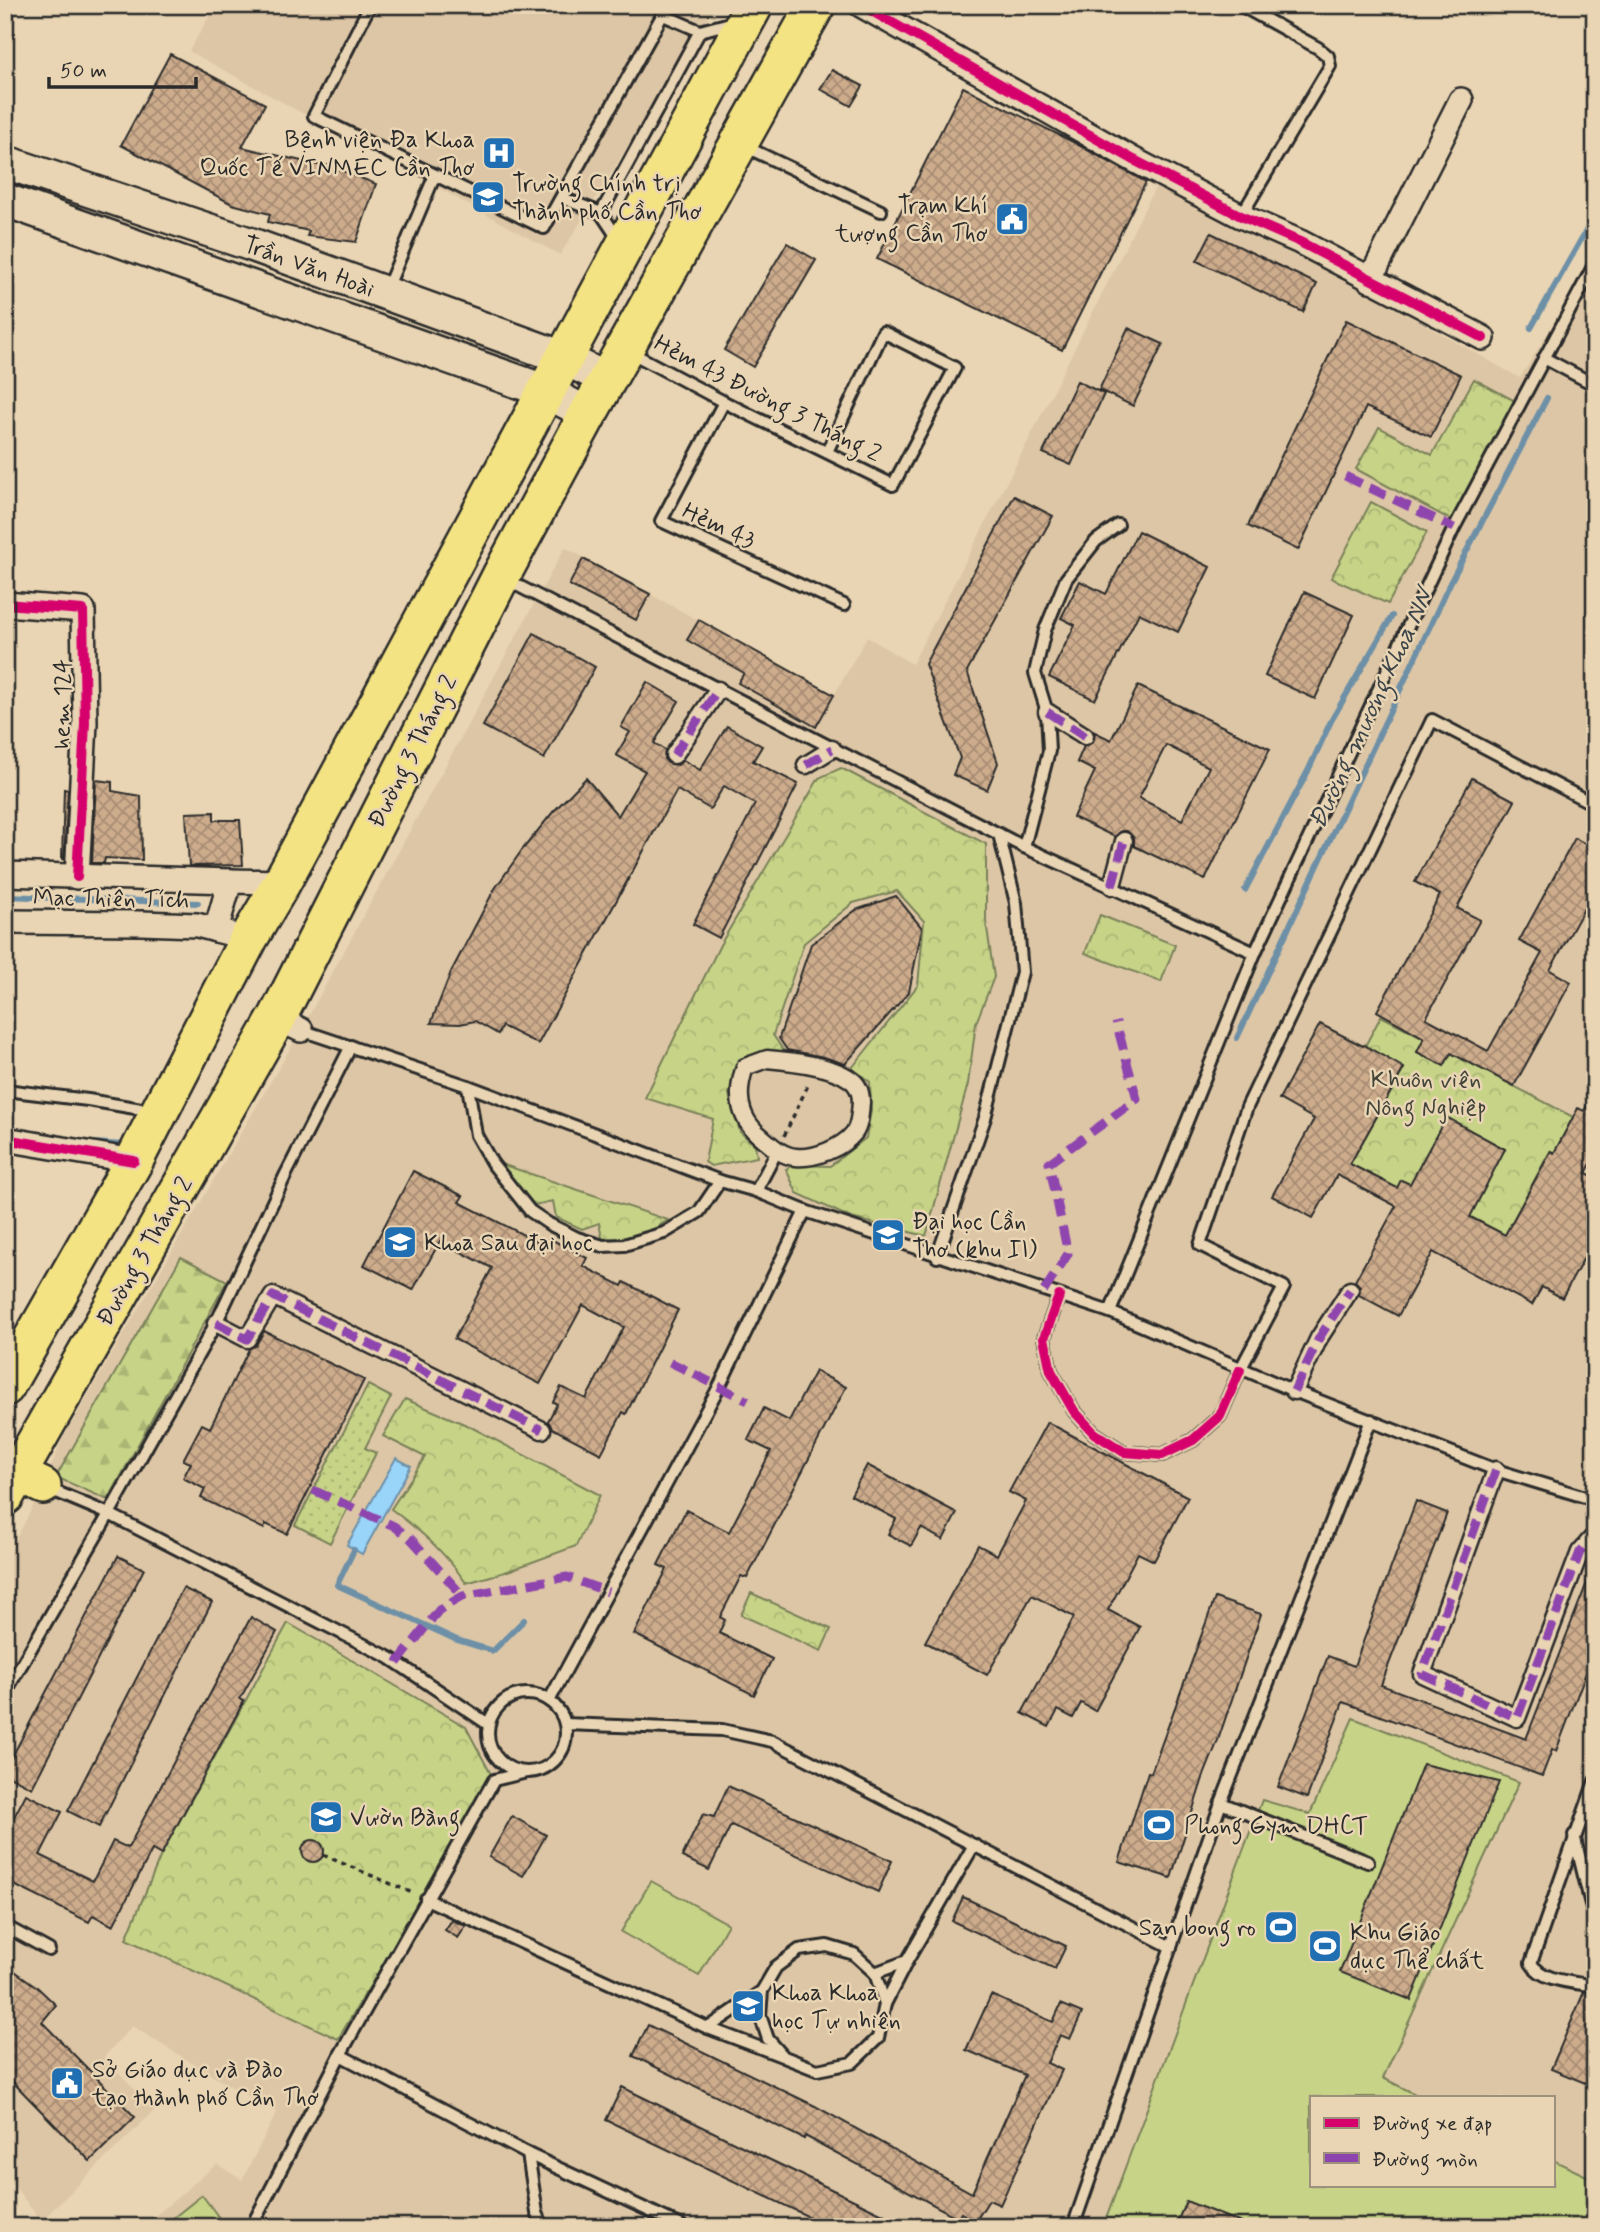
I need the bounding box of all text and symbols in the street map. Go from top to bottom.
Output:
scale bar [49,46,196,90]
text: 50 m [60,57,107,85]
place label: Bệnh viện Đa Khoa Quốc Tế VINMEC Cần Thơ [199,125,475,184]
hospital icon: Bệnh viện Đa Khoa Quốc Tế VINMEC Cần Thơ [480,134,518,172]
place label: Trường Chính trị Thành phố Cần Thơ [512,169,702,228]
school or university icon: Trường Chính trị Thành phố Cần Thơ [469,178,507,216]
place label: Trạm Khí tượng Cần Thơ [834,191,988,253]
public building icon: Trạm Khí tượng Cần Thơ [993,200,1031,238]
street label: Trần Văn Hoài [239,229,378,305]
street label: Hẻm 43 Đường 3 Tháng 2 [647,329,886,473]
street label: Hẻm 43 [677,496,760,557]
water label: Đường mương Khoa NN [1301,580,1447,836]
street label: hem 124 [47,659,80,749]
street label: Đường 3 Tháng 2 [362,670,468,835]
street label: Mạc Thiên Tích [33,883,189,916]
park label: Khuôn viên Nông Nghiệp [1365,1065,1487,1127]
street label: Đường 3 Tháng 2 [90,1171,203,1334]
place label: Đại học Cần Thơ (khu II) [912,1207,1038,1266]
school or university icon: Đại học Cần Thơ (khu II) [869,1216,907,1254]
school or university icon: Khoa Sau đại học [381,1223,419,1261]
place label: Khoa Sau đại học [424,1228,593,1259]
school or university icon: Vườn Bàng [307,1798,345,1836]
place label: Vườn Bàng [350,1803,460,1837]
sports icon: Phong Gym DHCT [1140,1806,1178,1844]
place label: Phong Gym DHCT [1184,1811,1368,1845]
sports icon: San bong ro [1262,1908,1300,1946]
place label: San bong ro [1139,1913,1256,1947]
place label: Khu Giáo dục Thể chất [1350,1918,1484,1977]
sports icon: Khu Giáo dục Thể chất [1306,1927,1344,1965]
place label: Khoa Khoa học Tự nhiên [772,1978,901,2037]
school or university icon: Khoa Khoa học Tự nhiên [729,1987,767,2025]
place label: Sở Giáo dục và Đào tạo thành phố Cần Thơ [91,2055,319,2114]
public building icon: Sở Giáo dục và Đào tạo thành phố Cần Thơ [48,2064,86,2102]
legend [1310,2096,1554,2186]
text: Đường xe đạp [1372,2110,1492,2140]
text: Đường mòn [1372,2146,1478,2176]

